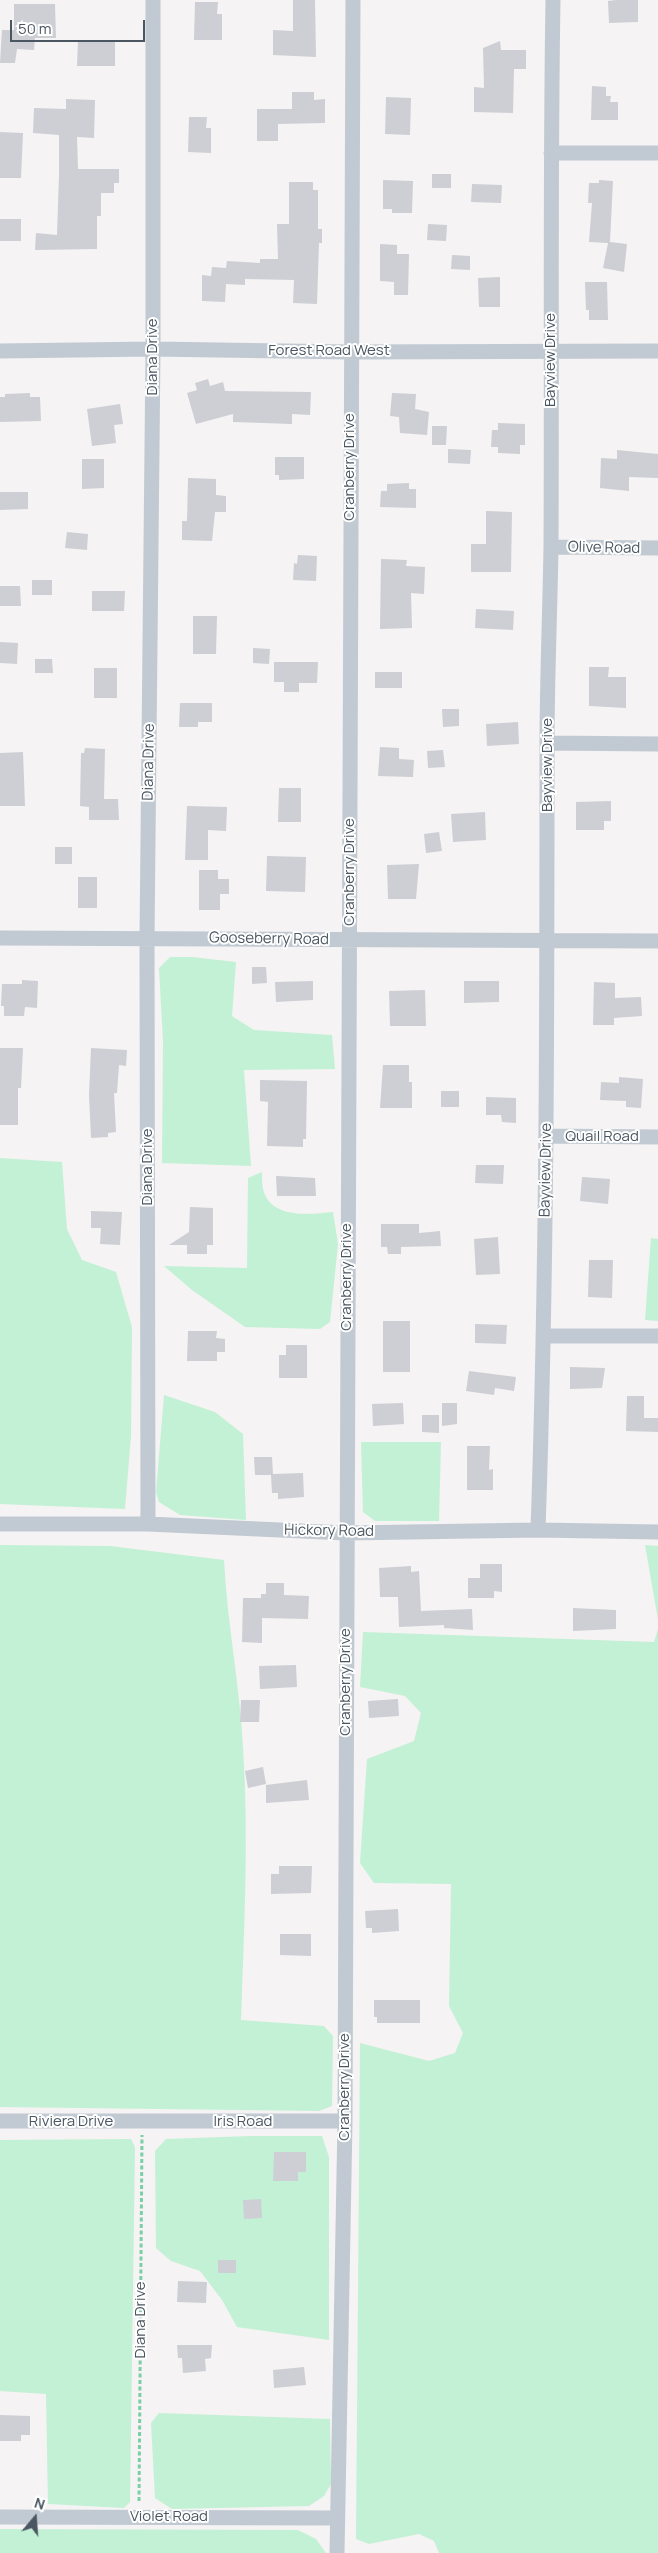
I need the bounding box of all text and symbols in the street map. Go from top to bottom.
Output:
scale bar [12,10,148,42]
text: 50 m [18,18,52,39]
street label: Bayview Drive [542,313,560,407]
street label: Diana Drive [144,318,162,396]
street label: Forest Road West [268,342,390,360]
street label: Cranberry Drive [341,413,359,521]
street label: Olive Road [568,538,640,558]
street label: Bayview Drive [539,718,557,812]
street label: Diana Drive [139,723,159,801]
street label: Cranberry Drive [341,818,359,926]
street label: Gooseberry Road [209,929,329,949]
street label: Bayview Drive [536,1123,556,1217]
street label: Diana Drive [139,1128,157,1206]
street label: Quail Road [565,1128,639,1146]
street label: Cranberry Drive [338,1223,356,1331]
street label: Hickory Road [284,1521,374,1541]
street label: Cranberry Drive [337,1628,355,1736]
street label: Cranberry Drive [336,2033,354,2141]
street label: Riviera Drive [29,2113,113,2131]
street label: Iris Road [214,2113,272,2131]
street label: Diana Drive [132,2281,150,2359]
north arrow [10,2493,60,2543]
text: N [32,2493,48,2514]
street label: Violet Road [130,2508,208,2526]

